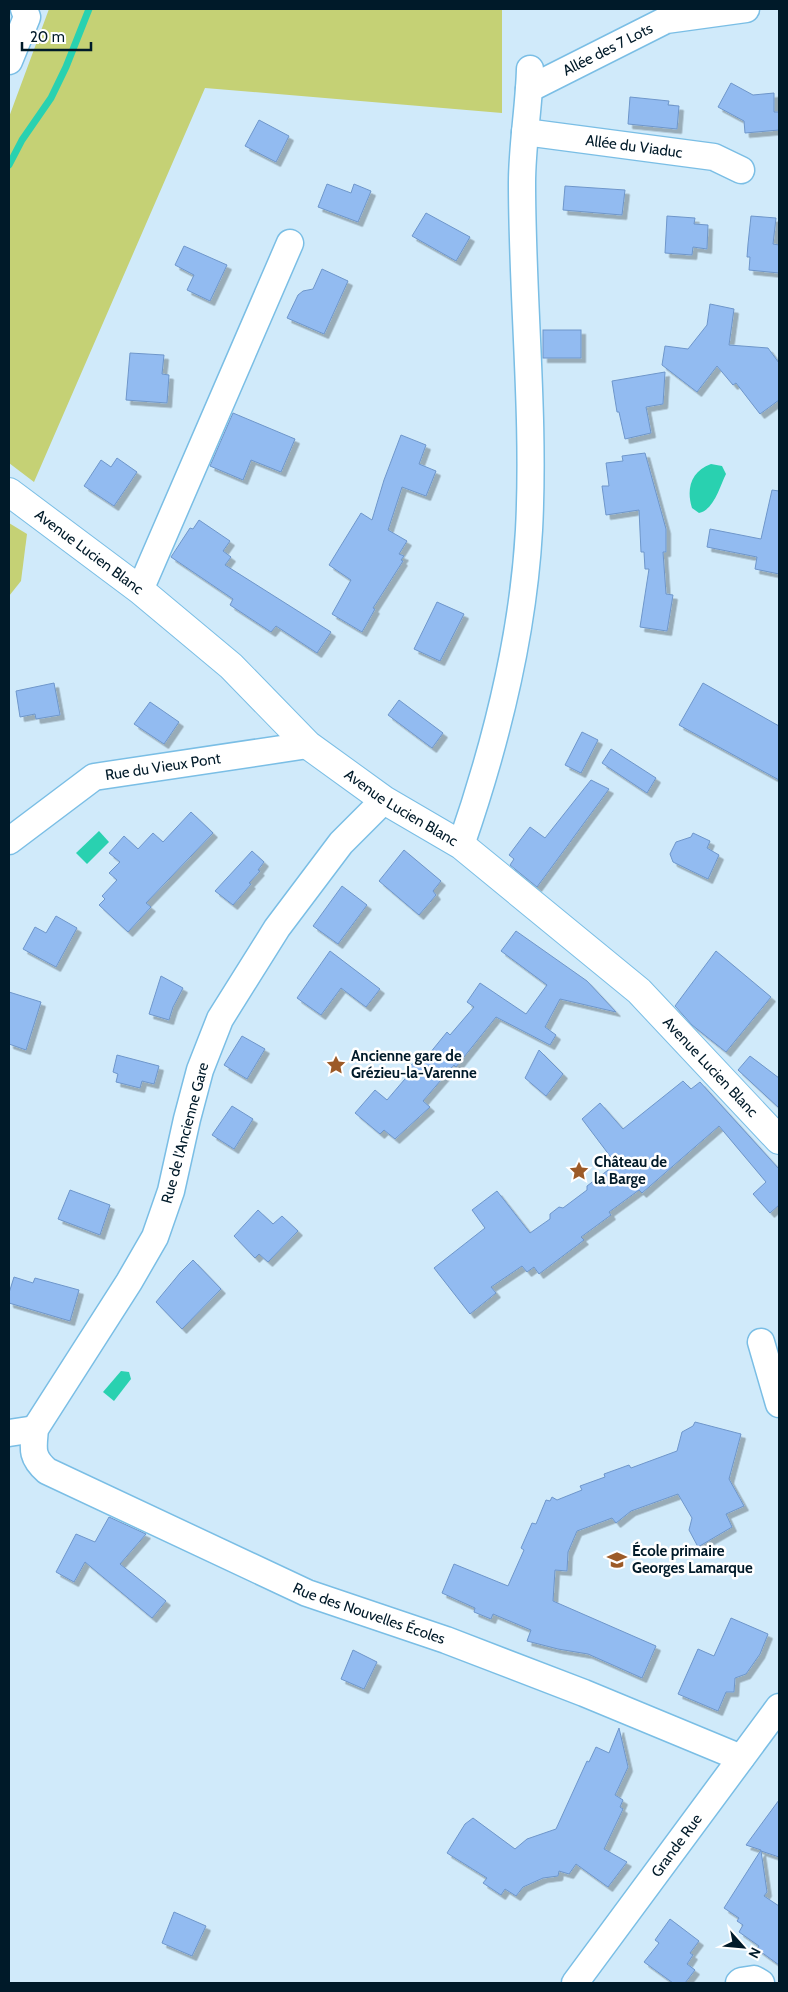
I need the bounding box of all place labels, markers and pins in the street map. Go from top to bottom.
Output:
place label: Ancienne gare de Grézieu-la-Varenne [351,1047,477,1082]
place icon: Ancienne gare de Grézieu-la-Varenne [325,1054,347,1076]
place label: Château de la Barge [594,1153,667,1188]
place icon: Château de la Barge [568,1160,590,1182]
place label: École primaire Georges Lamarque [632,1541,753,1577]
school or university icon: École primaire Georges Lamarque [606,1549,628,1571]

